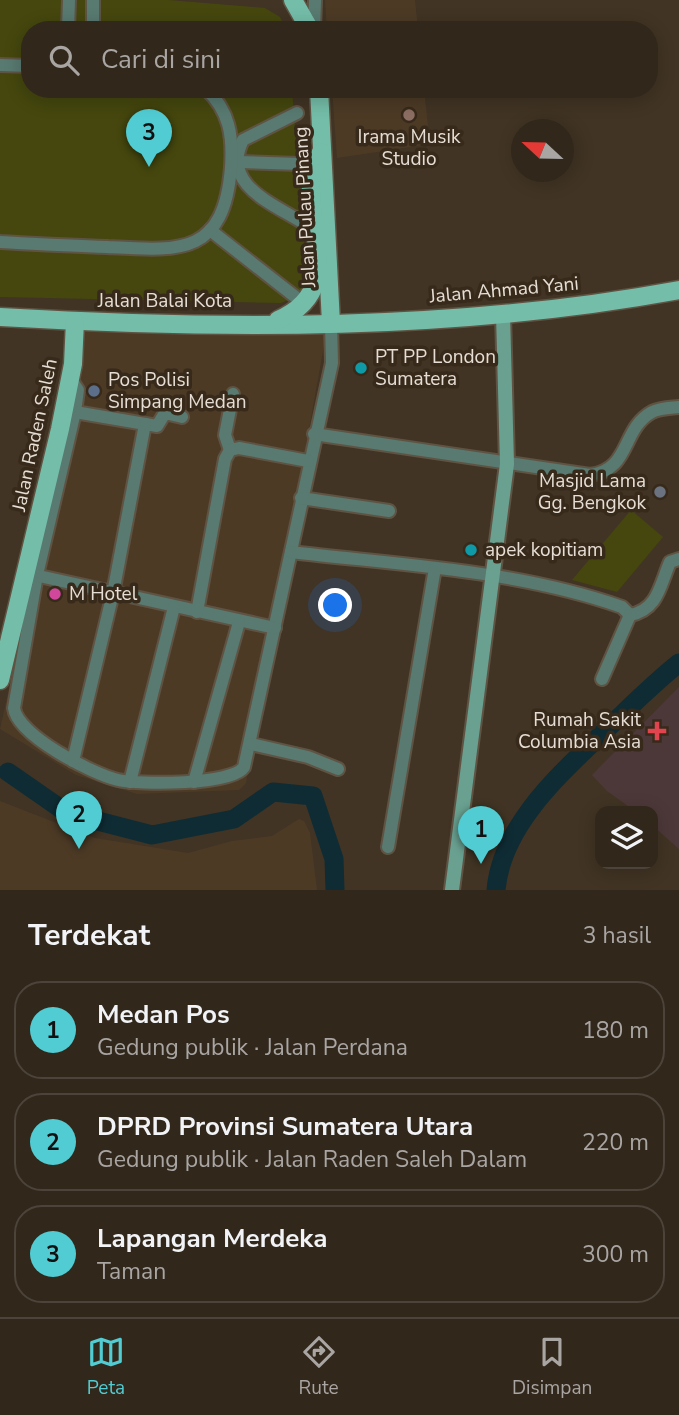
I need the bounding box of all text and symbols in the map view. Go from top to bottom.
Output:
search box [21,21,658,98]
icon: search [45,41,83,79]
text: Cari di sini [101,42,221,77]
marker: Irama Musik Studio [401,107,417,123]
pin: 3 [126,109,172,167]
north arrow [511,119,574,182]
place label: Irama Musik Studio [358,124,461,172]
street label: Jalan Pulau Pinang [288,126,322,289]
street label: Jalan Ahmad Yani [427,271,580,310]
street label: Jalan Balai Kota [97,288,232,314]
place label: PT PP London Sumatera [375,344,496,392]
street label: Jalan Raden Saleh [6,356,64,515]
marker: PT PP London Sumatera [353,360,369,376]
place label: Pos Polisi Simpang Medan [108,367,247,415]
marker: Pos Polisi Simpang Medan [86,383,102,399]
place label: Masjid Lama Gg. Bengkok [538,468,646,516]
marker: Masjid Lama Gg. Bengkok [652,484,668,500]
place label: apek kopitiam [485,537,603,563]
marker: apek kopitiam [463,542,479,558]
place label: M Hotel [69,581,138,607]
marker: M Hotel [47,586,63,602]
your location [318,588,352,622]
place label: Rumah Sakit Columbia Asia [518,707,641,755]
marker: Rumah Sakit Columbia Asia [647,721,667,741]
pin: 2 [56,791,102,849]
pin: 1 [458,806,504,864]
map controls [595,806,658,869]
button: layers [595,806,658,869]
text: Terdekat [28,915,150,956]
text: 3 hasil [583,920,651,951]
text: Medan Pos [97,997,230,1032]
text: 1 [46,1015,60,1046]
text: 180 m [582,1015,649,1046]
text: Gedung publik · Jalan Perdana [97,1032,408,1063]
text: DPRD Provinsi Sumatera Utara [97,1109,473,1144]
text: 2 [46,1127,60,1158]
text: 220 m [582,1127,649,1158]
text: Gedung publik · Jalan Raden Saleh Dalam [97,1144,527,1175]
text: Lapangan Merdeka [97,1221,327,1256]
text: 3 [46,1239,60,1270]
text: 300 m [582,1239,649,1270]
text: Taman [97,1256,166,1287]
tab: Peta [87,1333,125,1401]
tab: Rute [299,1333,339,1401]
tab: Disimpan [512,1333,592,1401]

